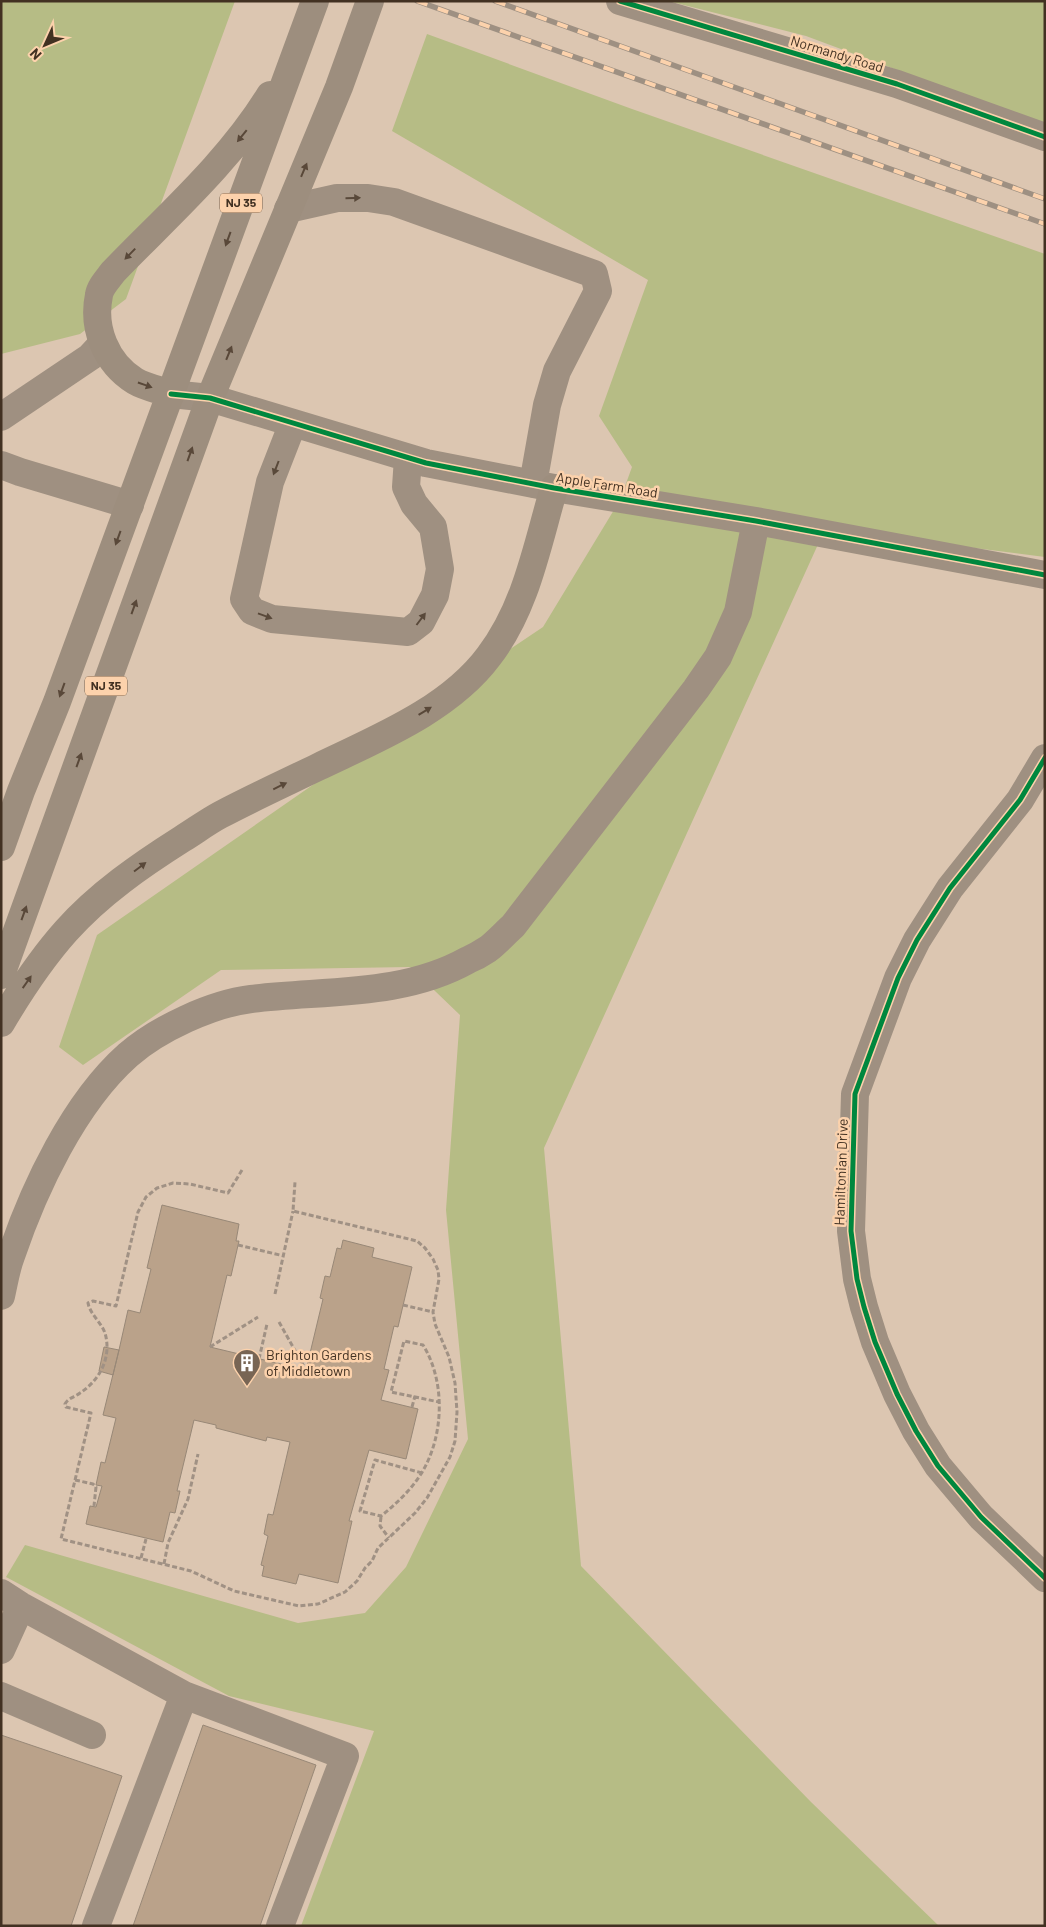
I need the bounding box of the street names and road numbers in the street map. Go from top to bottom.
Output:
street label: Normandy Road [789,31,886,76]
road number: NJ 35 [220,194,262,212]
street label: Apple Farm Road [555,468,659,501]
road number: NJ 35 [85,676,127,696]
street label: Hamiltonian Drive [830,1118,851,1226]

